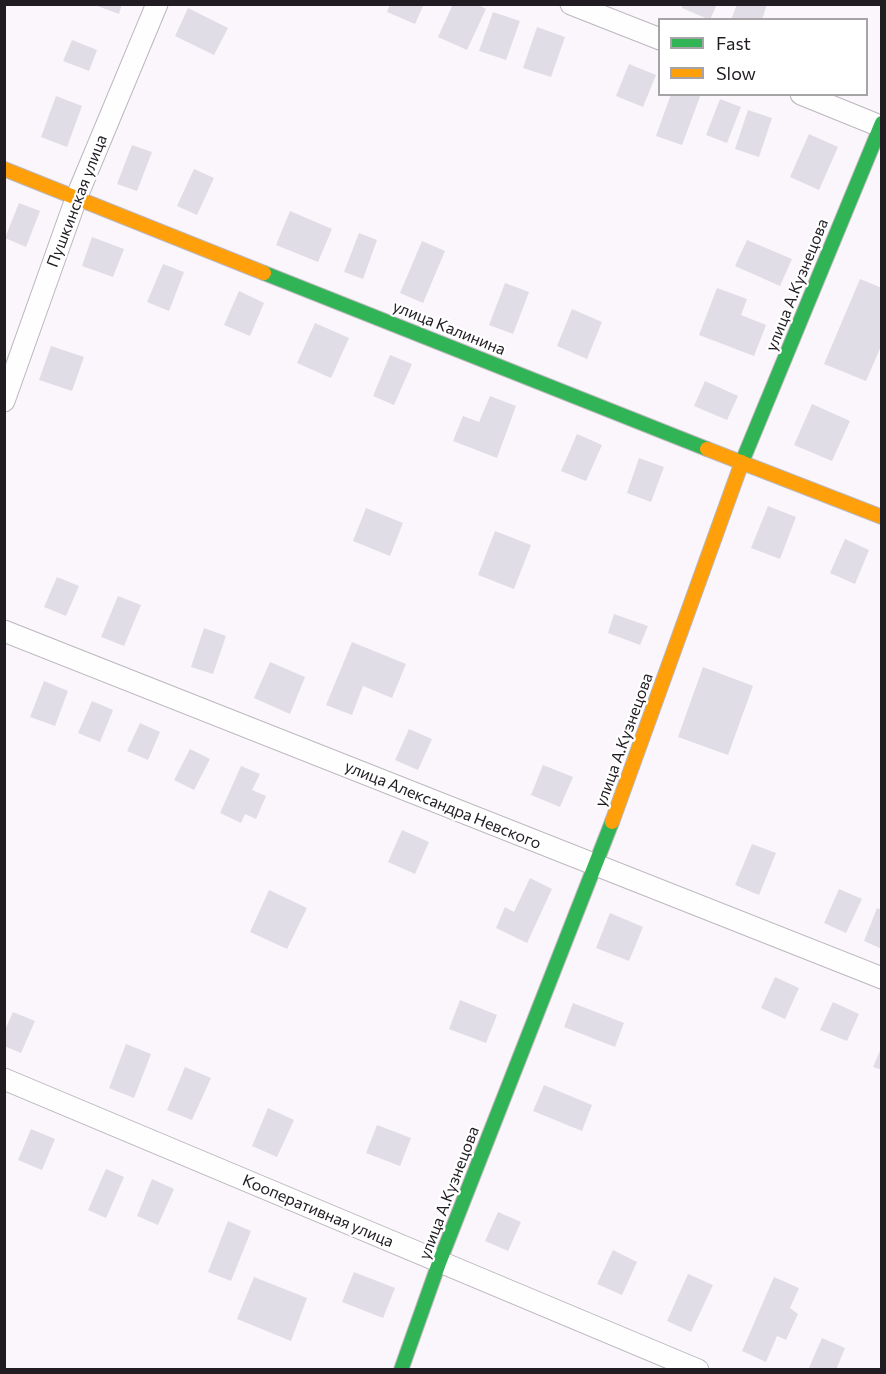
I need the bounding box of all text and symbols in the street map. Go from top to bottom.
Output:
legend [658,18,868,96]
text: Fast [716,32,751,54]
text: Slow [716,62,756,84]
street label: Пушкинская улица [43,132,111,270]
street label: улица А.Кузнецова [762,216,832,354]
street label: улица Калинина [390,297,508,359]
street label: улица А.Кузнецова [591,670,657,810]
street label: улица Александра Невского [342,757,544,853]
street label: улица А.Кузнецова [415,1124,483,1262]
street label: Кооперативная улица [240,1170,396,1252]

